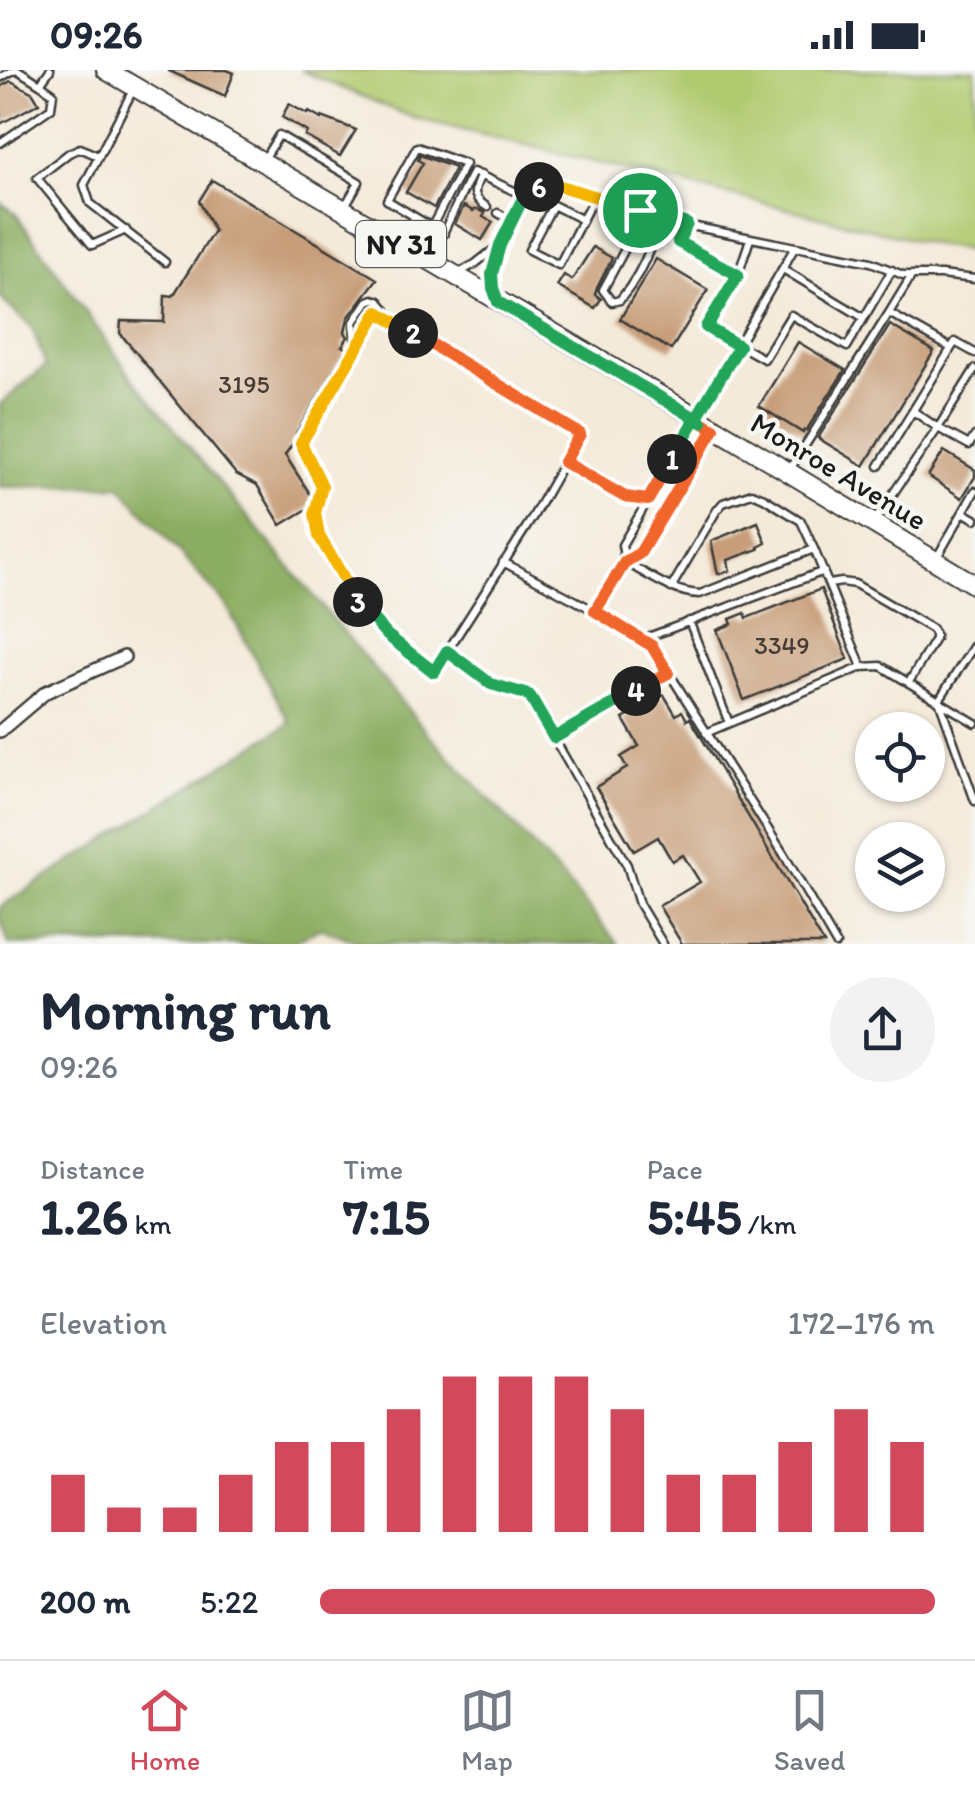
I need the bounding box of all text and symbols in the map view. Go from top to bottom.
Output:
text: 09:26 [50,12,143,58]
pin: 6 [514,162,564,212]
pin [598,168,683,253]
text: 6 [532,170,546,204]
icon: arrive [613,183,668,238]
road number: NY 31 [356,221,446,267]
pin: 2 [388,308,438,358]
text: 2 [406,316,420,350]
house number: 3195 [218,369,270,399]
street label: Monroe Avenue [744,404,934,538]
pin: 1 [647,434,697,484]
text: 1 [666,442,679,476]
pin: 3 [333,577,383,627]
text: 3 [350,585,366,619]
house number: 3349 [754,630,810,660]
pin: 4 [611,666,661,716]
text: 4 [628,674,644,708]
map controls [855,712,945,912]
button: locate [855,712,945,802]
button: layers [855,822,945,912]
text: Morning run [40,977,331,1043]
button: share [830,977,935,1082]
text: 09:26 [40,1048,118,1086]
text: Distance [40,1152,145,1186]
text: Time [343,1152,403,1186]
text: Pace [647,1152,703,1186]
text: 1.26 [40,1186,128,1247]
text: 7:15 [343,1186,430,1247]
text: 5:45 [647,1186,741,1247]
text: km [128,1207,172,1241]
text: /km [741,1207,797,1241]
text: Elevation [40,1304,167,1342]
text: 172–176 m [788,1304,935,1342]
text: 200 m [40,1583,130,1621]
text: 5:22 [200,1583,258,1621]
tab: Home [130,1683,200,1777]
tab: Map [460,1683,515,1777]
tab: Saved [774,1683,845,1777]

